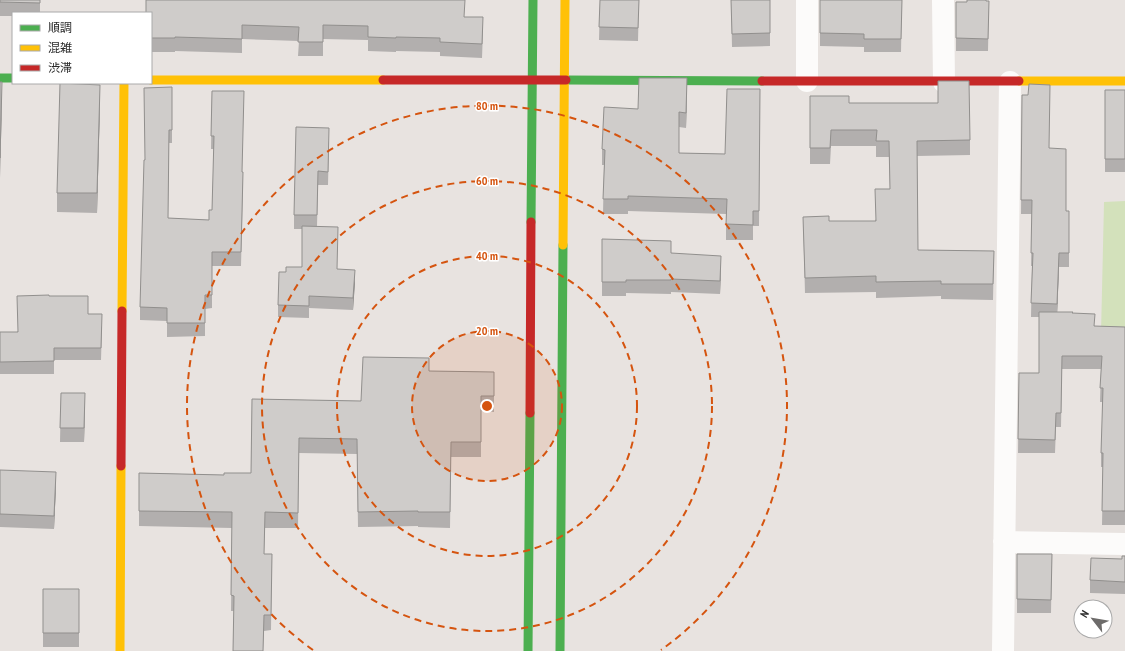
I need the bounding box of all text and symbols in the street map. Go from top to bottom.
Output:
legend [12,12,152,84]
text: 順調 [48,20,72,35]
text: 混雑 [48,40,72,55]
text: 渋滞 [48,60,72,75]
text: 80 m [476,98,498,113]
text: 60 m [476,173,498,188]
text: 40 m [476,248,498,263]
text: 20 m [476,323,498,338]
centre of rings [480,399,494,413]
north arrow [1073,599,1113,639]
text: N [1077,608,1092,620]

